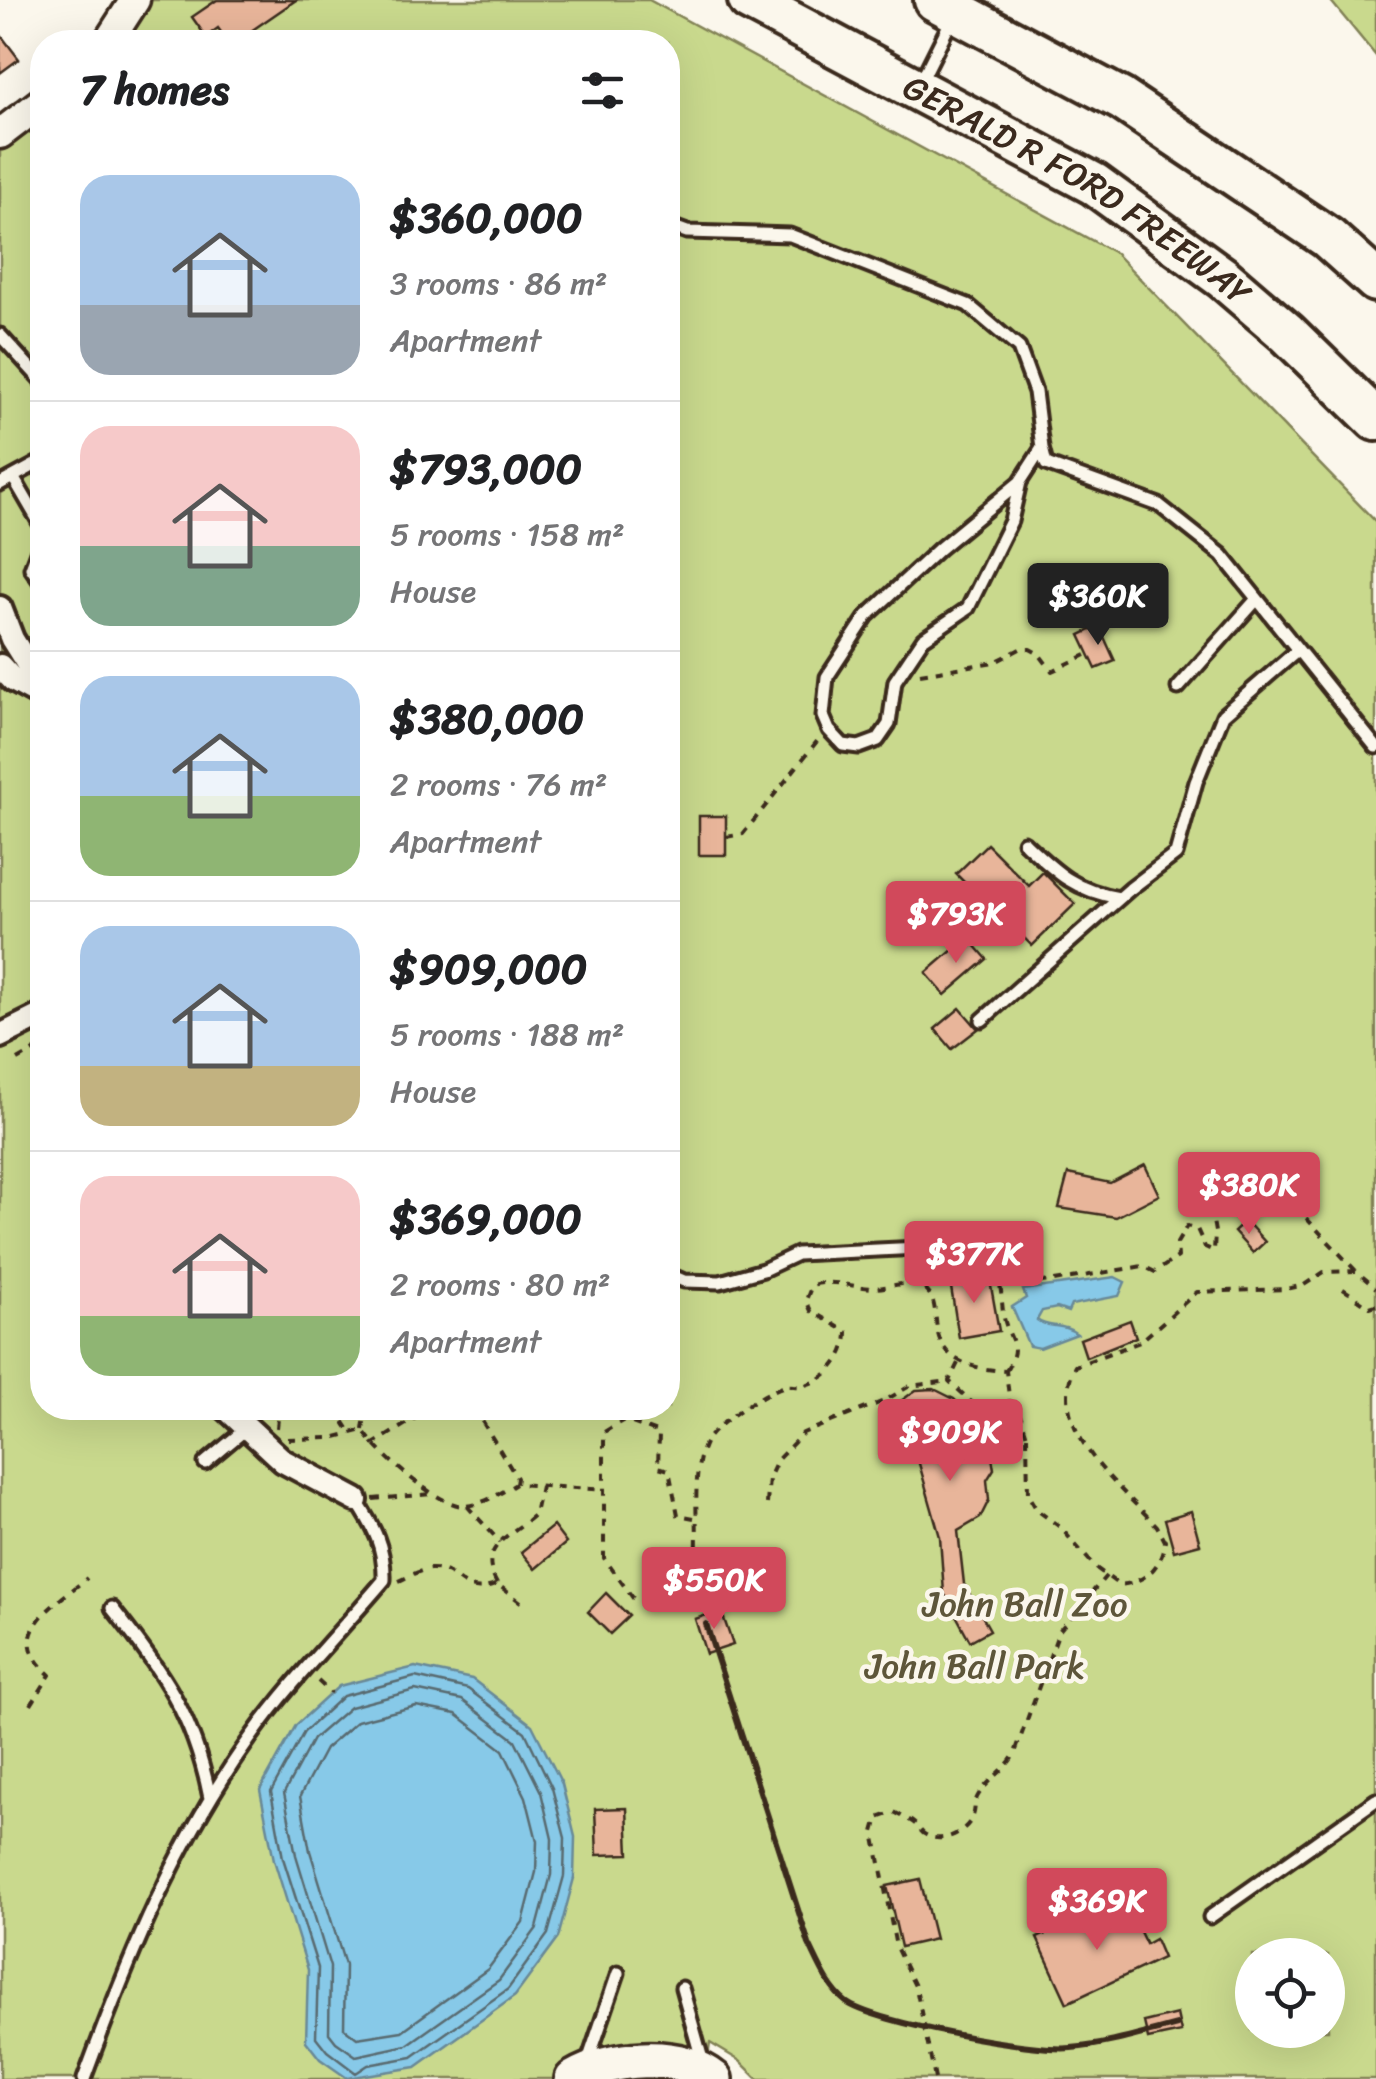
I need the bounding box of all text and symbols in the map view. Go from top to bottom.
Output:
text: 7 homes [80,53,229,127]
street label: GERALD R FORD FREEWAY [891,56,1267,322]
icon: filters [575,63,630,118]
text: $360,000 [390,181,583,255]
icon: home [160,215,280,335]
text: 3 rooms · 86 m² [390,255,607,312]
text: Apartment [390,312,541,369]
text: $793,000 [390,432,582,506]
icon: home [160,466,280,586]
text: 5 rooms · 158 m² [390,506,624,563]
text: House [390,563,476,620]
pin: $360K [1028,563,1168,648]
text: $360K [1050,567,1146,624]
text: $380,000 [390,682,584,756]
icon: home [160,716,280,836]
text: 2 rooms · 76 m² [390,756,607,813]
text: Apartment [390,813,541,870]
pin: $793K [886,881,1026,966]
text: $793K [908,885,1004,942]
text: $909,000 [390,932,587,1006]
icon: home [160,966,280,1086]
text: 5 rooms · 188 m² [390,1006,624,1063]
text: House [390,1063,476,1120]
pin: $380K [1179,1152,1319,1237]
text: $380K [1200,1156,1298,1213]
text: $369,000 [390,1182,582,1256]
icon: home [160,1216,280,1336]
pin: $377K [904,1221,1044,1306]
text: $377K [926,1225,1022,1282]
text: 2 rooms · 80 m² [390,1256,610,1313]
text: Apartment [390,1313,541,1370]
pin: $909K [880,1399,1020,1484]
text: $909K [900,1403,1000,1460]
pin: $550K [644,1547,784,1632]
text: $550K [664,1551,764,1608]
park label: John Ball Zoo [922,1573,1127,1635]
park label: John Ball Park [864,1635,1085,1697]
pin: $369K [1027,1868,1167,1953]
text: $369K [1049,1872,1145,1929]
map controls [1235,1938,1345,2048]
button: locate [1235,1938,1345,2048]

